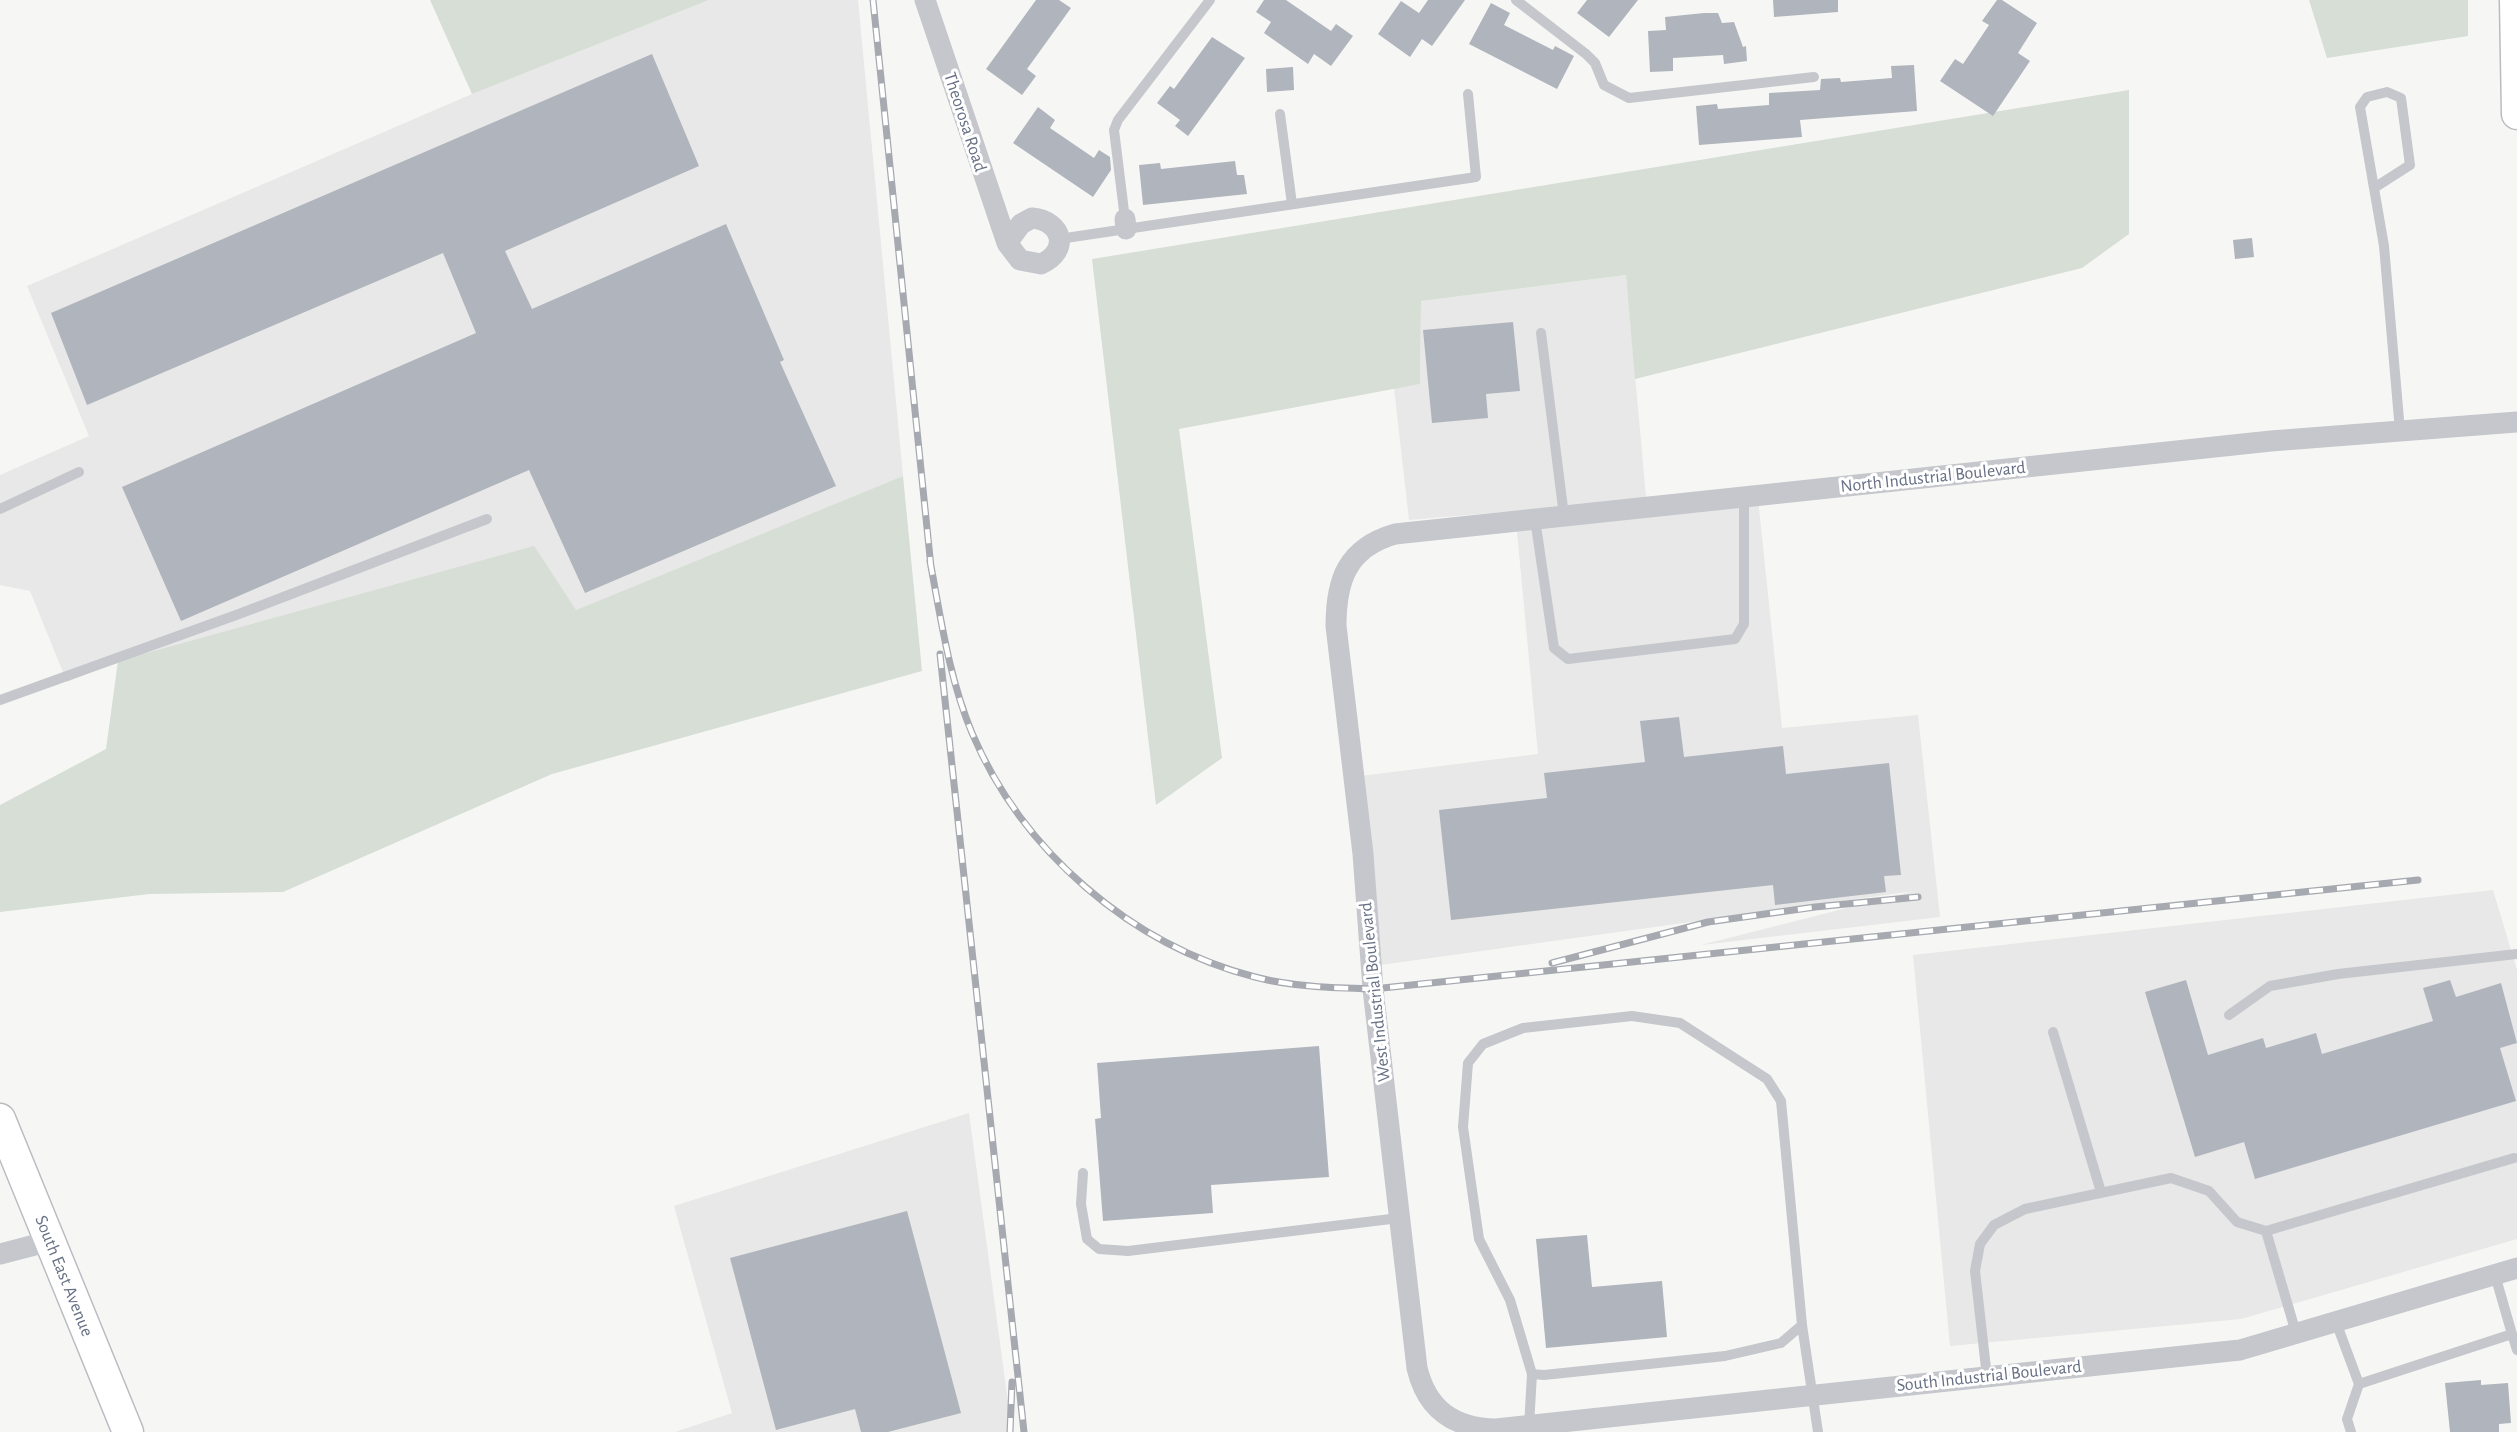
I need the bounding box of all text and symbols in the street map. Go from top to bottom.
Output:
street label: Theorosa Road [939,70,991,174]
street label: North Industrial Boulevard [1839,457,2027,497]
street label: West Industrial Boulevard [1355,901,1395,1083]
street label: South East Avenue [30,1212,98,1340]
street label: South Industrial Boulevard [1895,1356,2083,1396]

